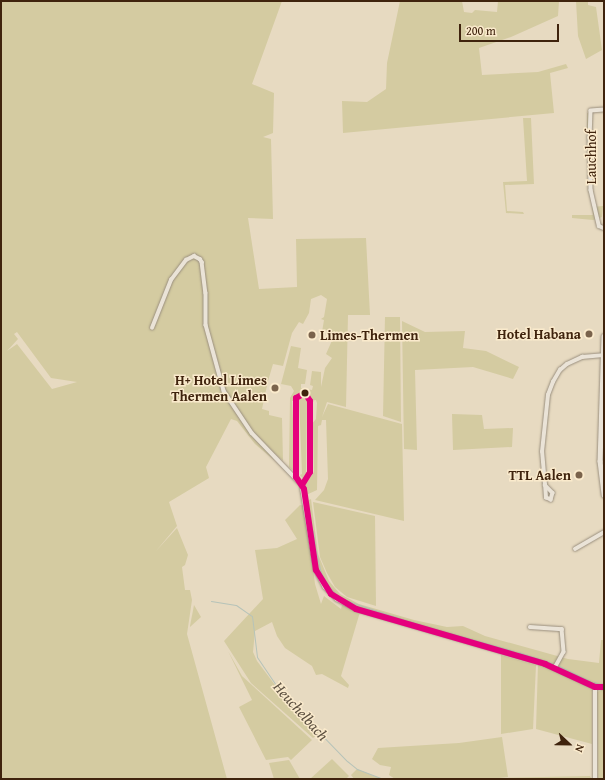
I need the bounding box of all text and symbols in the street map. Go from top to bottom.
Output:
scale bar [461,16,561,42]
text: 200 m [466,22,496,39]
street label: Lauchhof [583,130,599,184]
place label: Hotel Habana [497,326,581,342]
place label: Limes-Thermen [320,327,419,343]
marker: Hotel Habana [584,329,594,339]
marker: Limes-Thermen [307,330,317,340]
place label: H+ Hotel Limes Thermen Aalen [171,372,267,404]
marker: H+ Hotel Limes Thermen Aalen [270,383,280,393]
unlabelled marker [300,388,310,398]
place label: TTL Aalen [509,467,571,483]
marker: TTL Aalen [574,470,584,480]
water label: Heuchelbach [270,678,332,744]
north arrow [549,724,589,764]
text: N [571,742,589,755]

